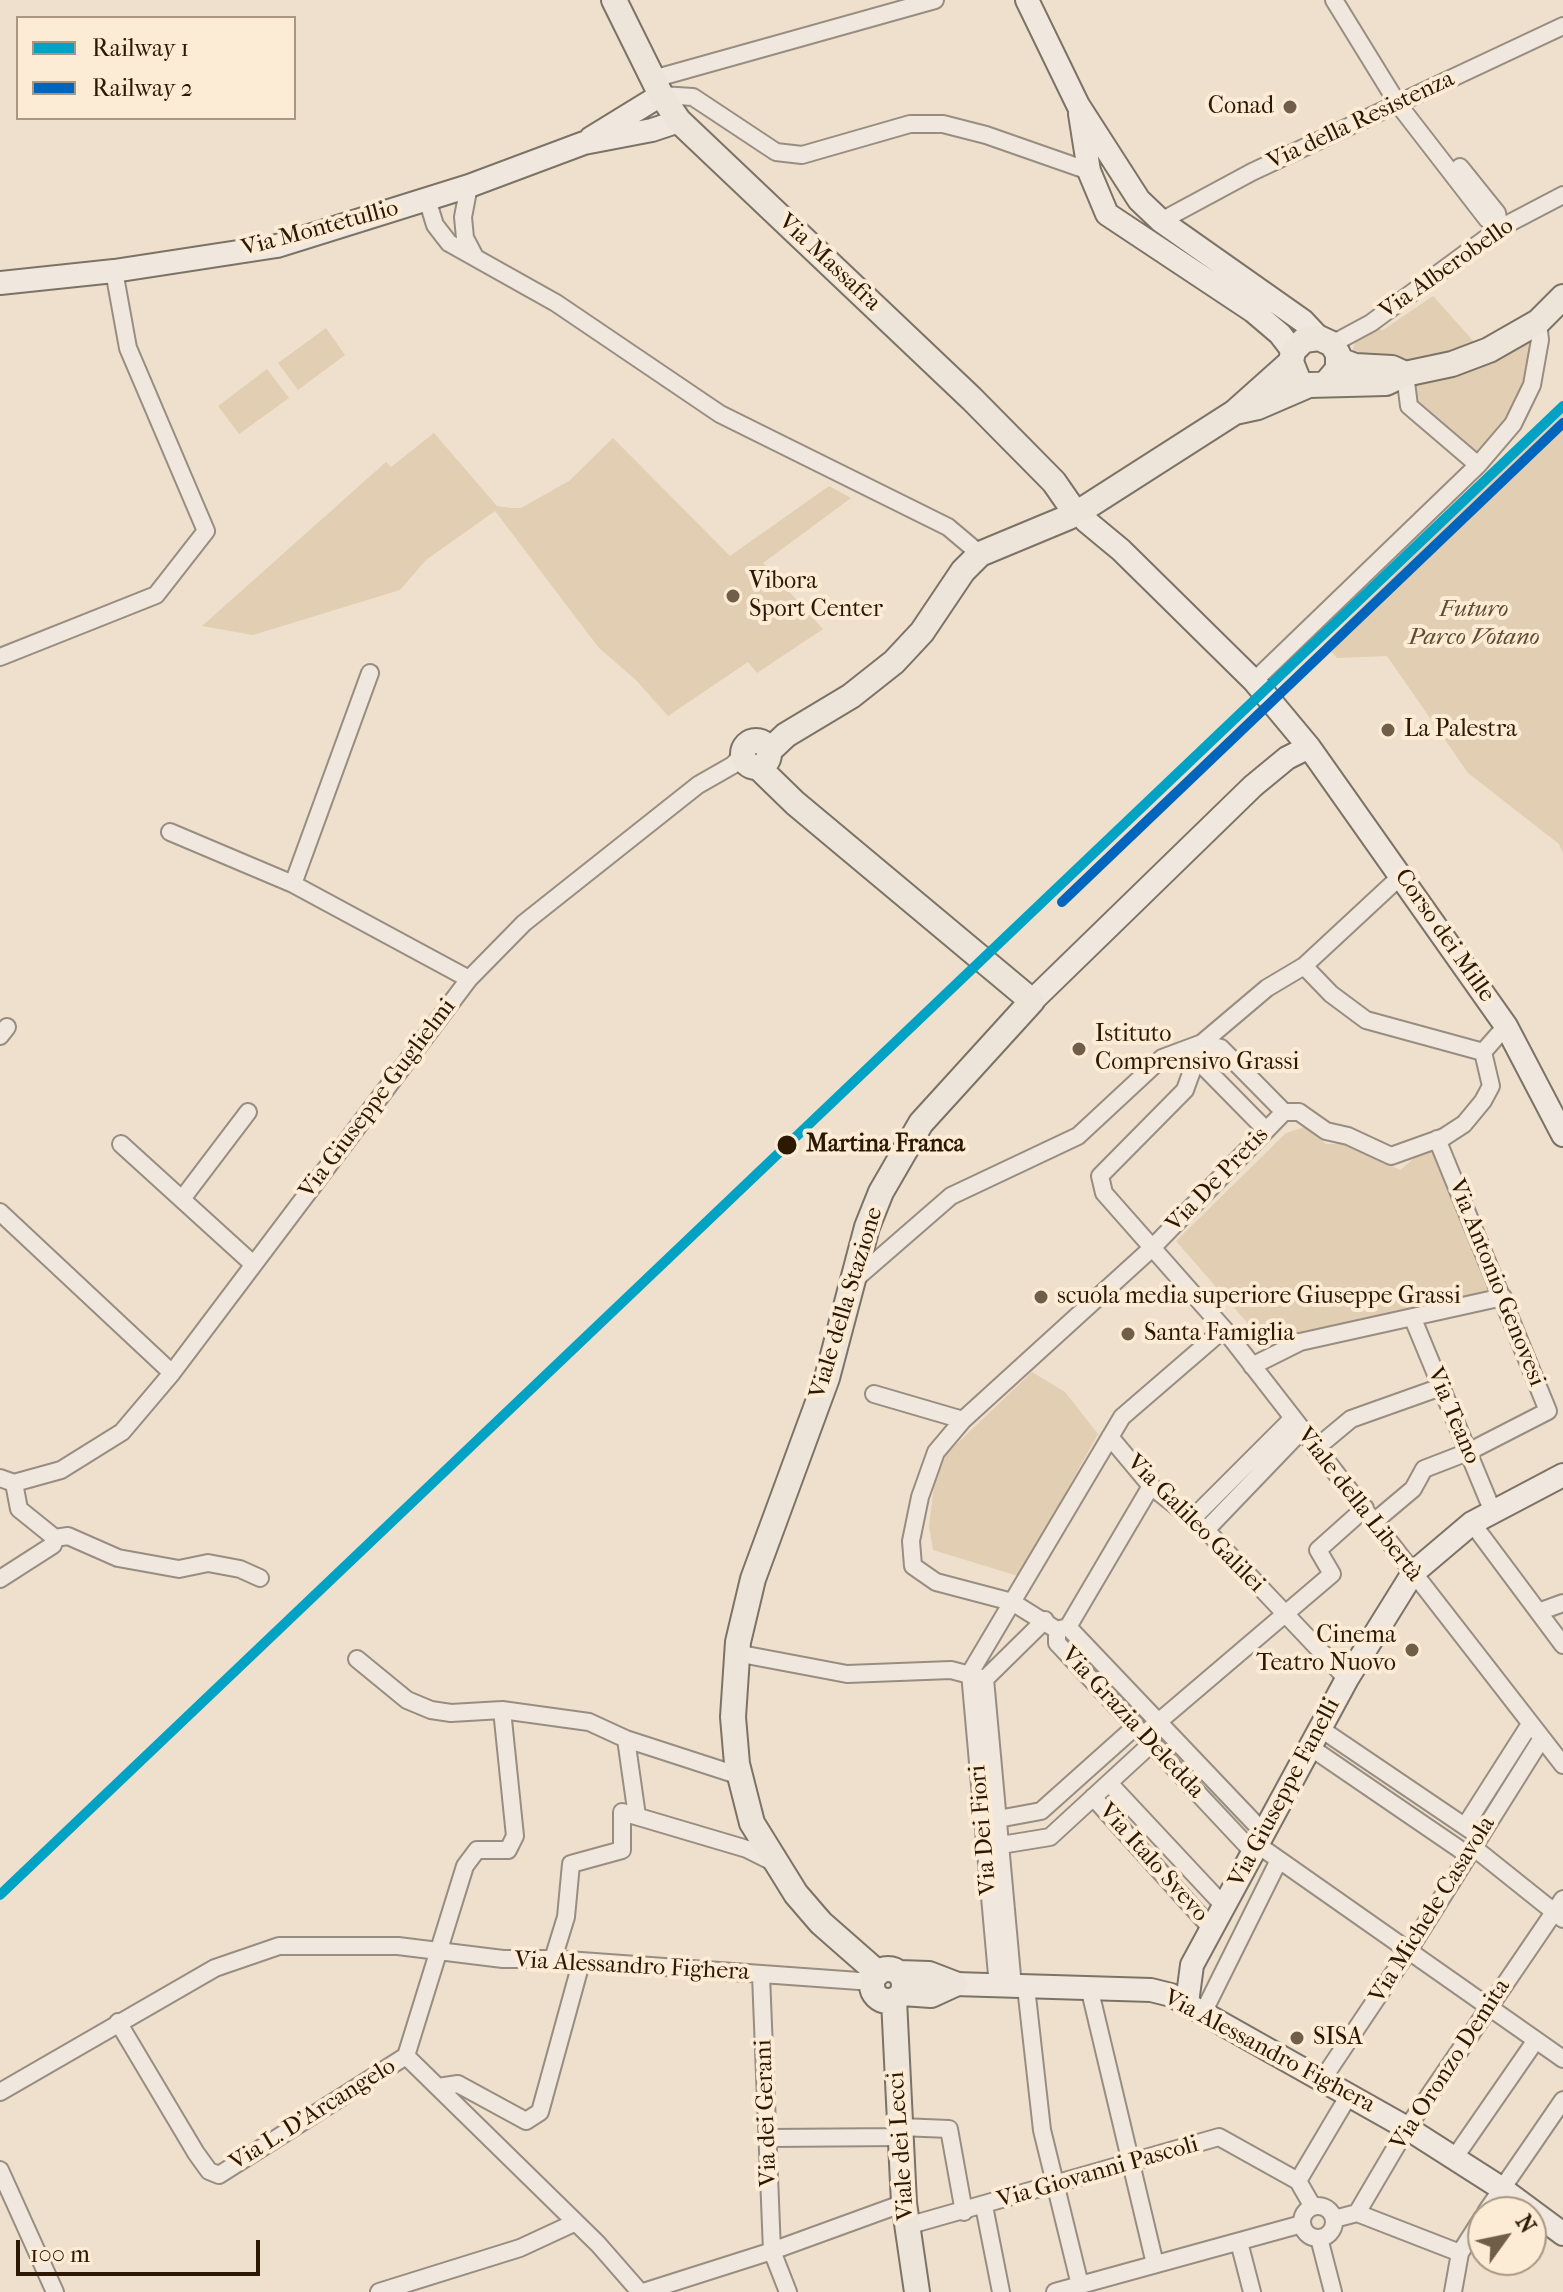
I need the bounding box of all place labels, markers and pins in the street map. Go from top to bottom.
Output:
place label: Conad [1208,93,1274,121]
marker: Conad [1281,98,1299,116]
place label: Vibora Sport Center [749,568,883,624]
marker: Vibora Sport Center [724,587,742,605]
place label: La Palestra [1404,716,1517,744]
marker: La Palestra [1379,721,1397,739]
place label: Istituto Comprensivo Grassi [1095,1021,1299,1077]
marker: Istituto Comprensivo Grassi [1070,1040,1088,1058]
place label: Martina Franca [806,1131,965,1159]
marker: Martina Franca [775,1133,799,1157]
place label: scuola media superiore Giuseppe Grassi [1057,1283,1461,1311]
marker: scuola media superiore Giuseppe Grassi [1032,1288,1050,1306]
place label: Santa Famiglia [1144,1320,1295,1348]
marker: Santa Famiglia [1119,1325,1137,1343]
place label: Cinema Teatro Nuovo [1256,1622,1396,1678]
marker: Cinema Teatro Nuovo [1403,1641,1421,1659]
place label: SISA [1313,2024,1363,2052]
marker: SISA [1288,2029,1306,2047]

